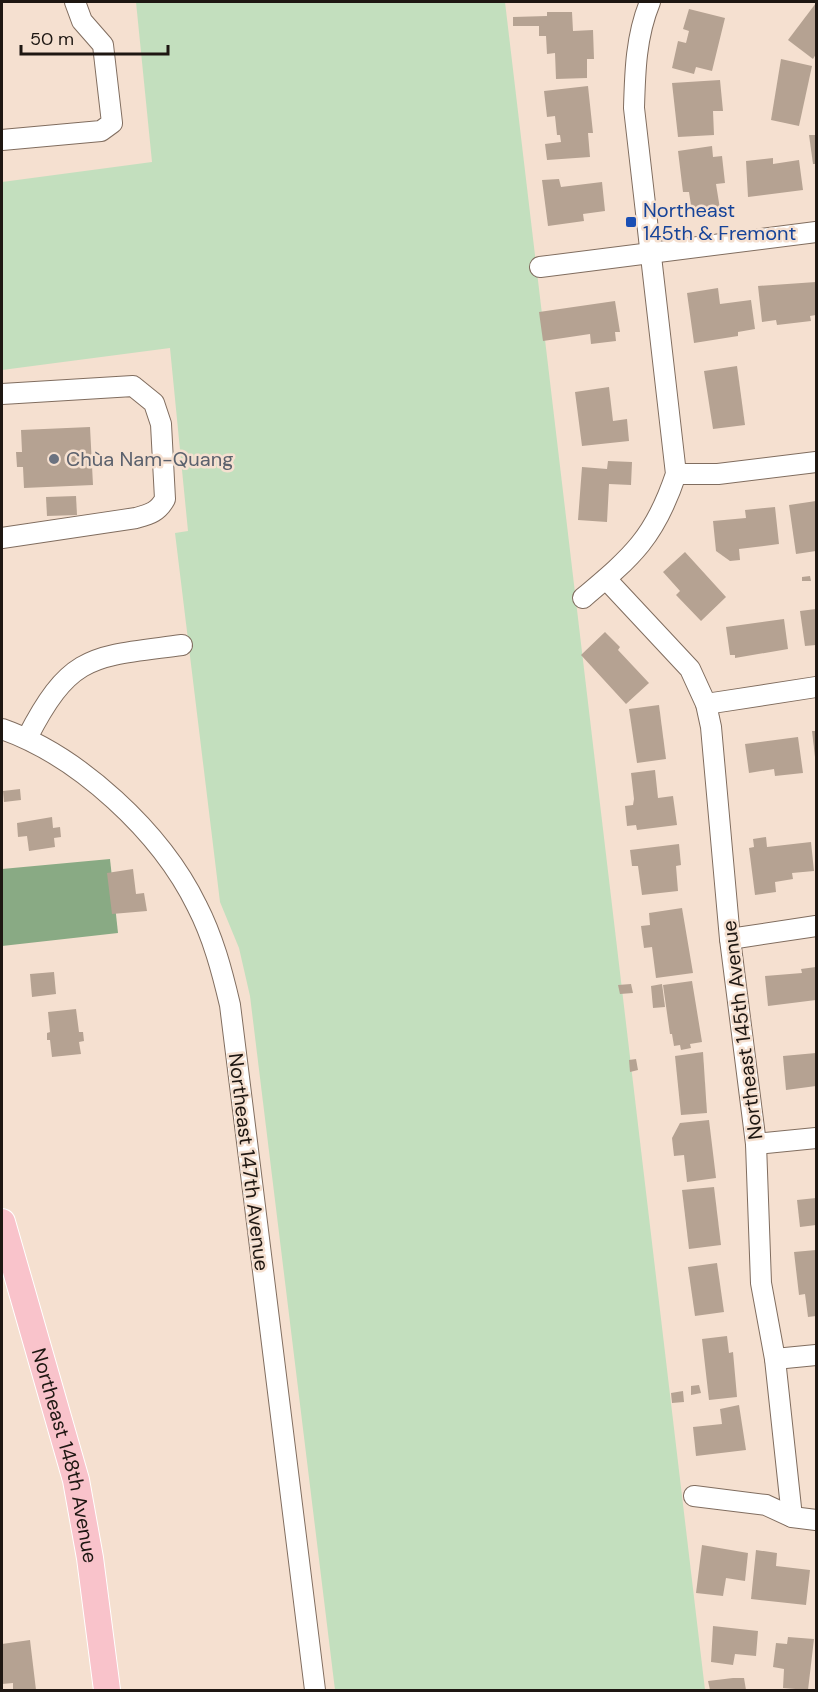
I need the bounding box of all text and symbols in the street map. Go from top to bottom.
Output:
scale bar [21,18,168,56]
text: 50 m [30,27,74,51]
place label: Northeast 145th & Fremont [643,197,796,246]
marker: Northeast 145th & Fremont [624,215,638,229]
place label: Chùa Nam-Quang [66,446,233,472]
marker: Chùa Nam-Quang [47,452,61,466]
street label: Northeast 145th Avenue [716,919,768,1141]
street label: Northeast 147th Avenue [223,1052,275,1272]
street label: Northeast 148th Avenue [26,1345,104,1565]

